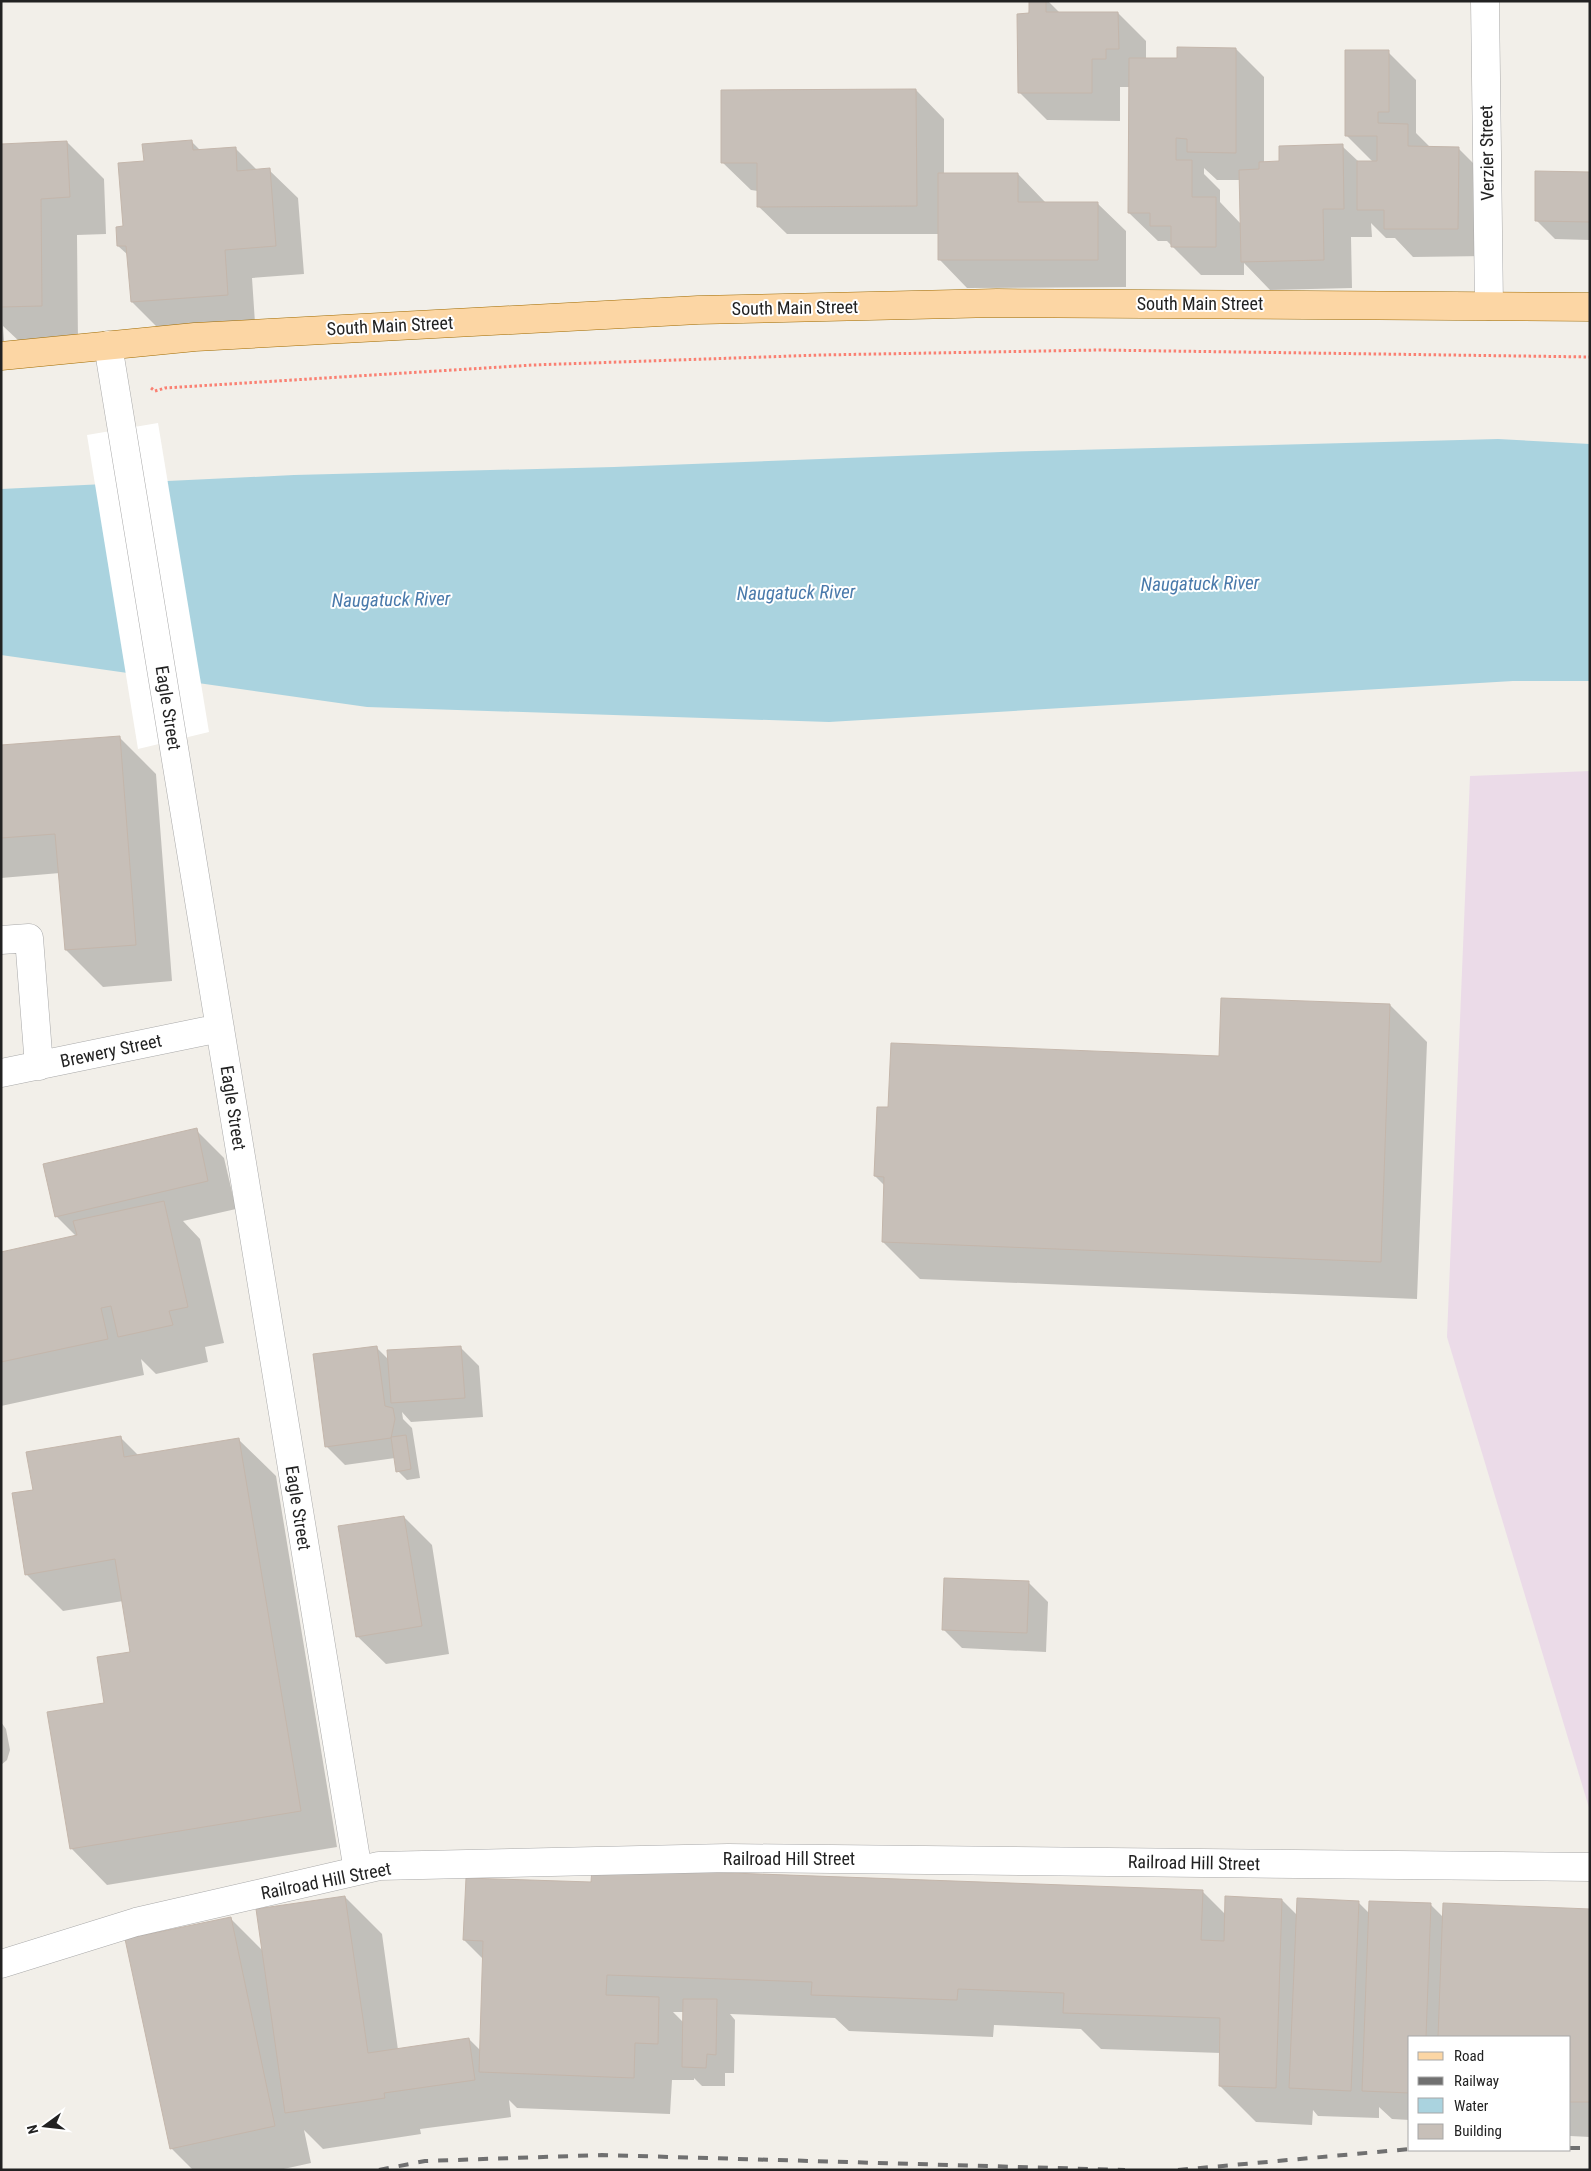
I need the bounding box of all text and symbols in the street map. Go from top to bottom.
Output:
street label: Verzier Street [1475,105,1498,201]
street label: South Main Street [1137,293,1263,314]
street label: South Main Street [732,296,858,319]
street label: South Main Street [326,312,454,339]
water label: Naugatuck River [1141,571,1260,596]
water label: Naugatuck River [737,580,856,605]
water label: Naugatuck River [332,587,451,612]
street label: Eagle Street [151,664,186,752]
street label: Brewery Street [58,1030,164,1072]
street label: Eagle Street [216,1064,251,1152]
street label: Eagle Street [281,1464,316,1552]
street label: Railroad Hill Street [723,1848,855,1869]
street label: Railroad Hill Street [1128,1851,1260,1874]
street label: Railroad Hill Street [259,1858,393,1903]
legend [1408,2036,1571,2151]
text: Road [1454,2047,1484,2065]
text: Railway [1454,2072,1499,2090]
text: Water [1454,2097,1489,2115]
north arrow [20,2101,70,2151]
text: Building [1454,2122,1502,2140]
text: N [24,2123,41,2136]

